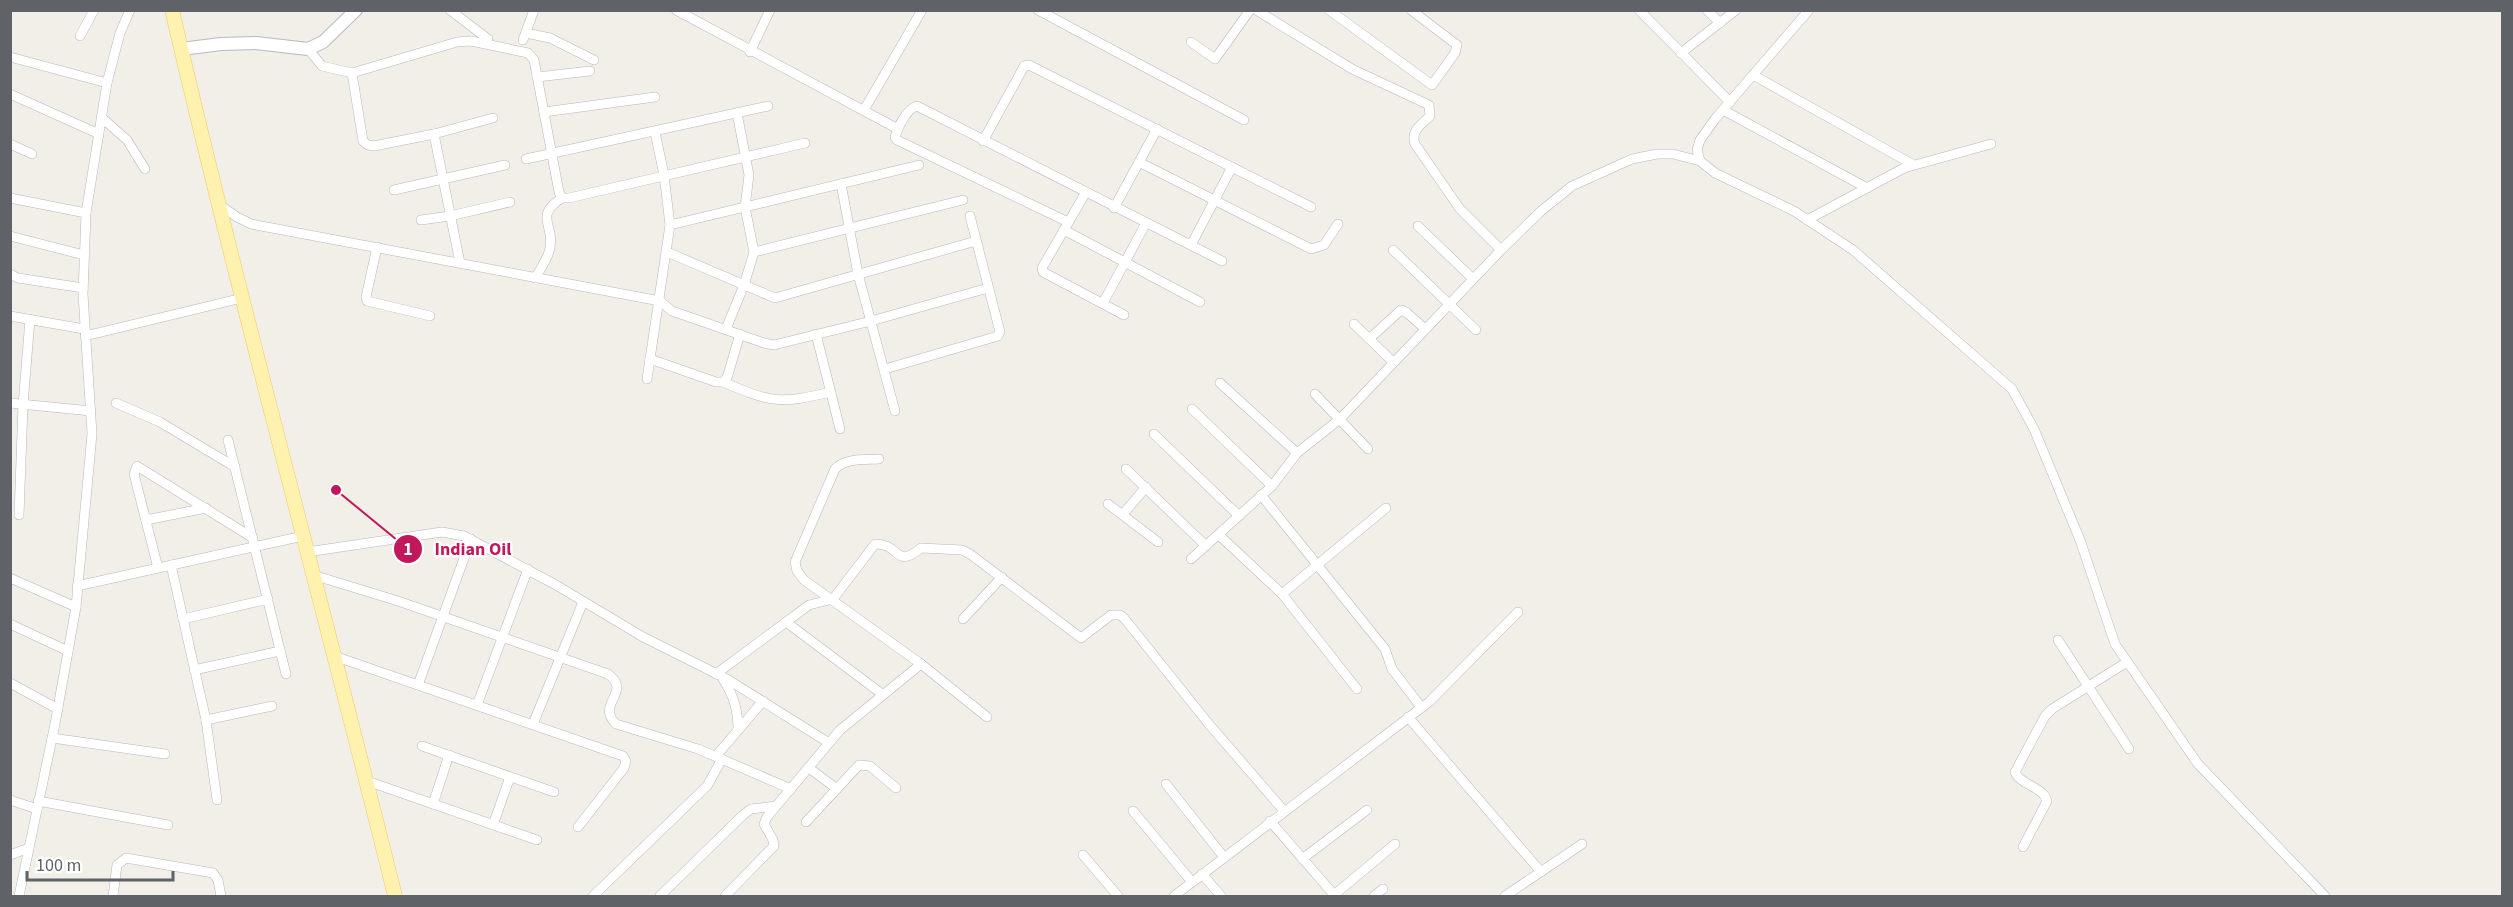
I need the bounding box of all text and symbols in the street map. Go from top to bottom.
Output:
callout: Indian Oil [393,531,524,567]
text: 1 [403,537,413,562]
text: Indian Oil [435,537,511,562]
scale bar [27,844,172,882]
text: 100 m [36,853,81,878]

